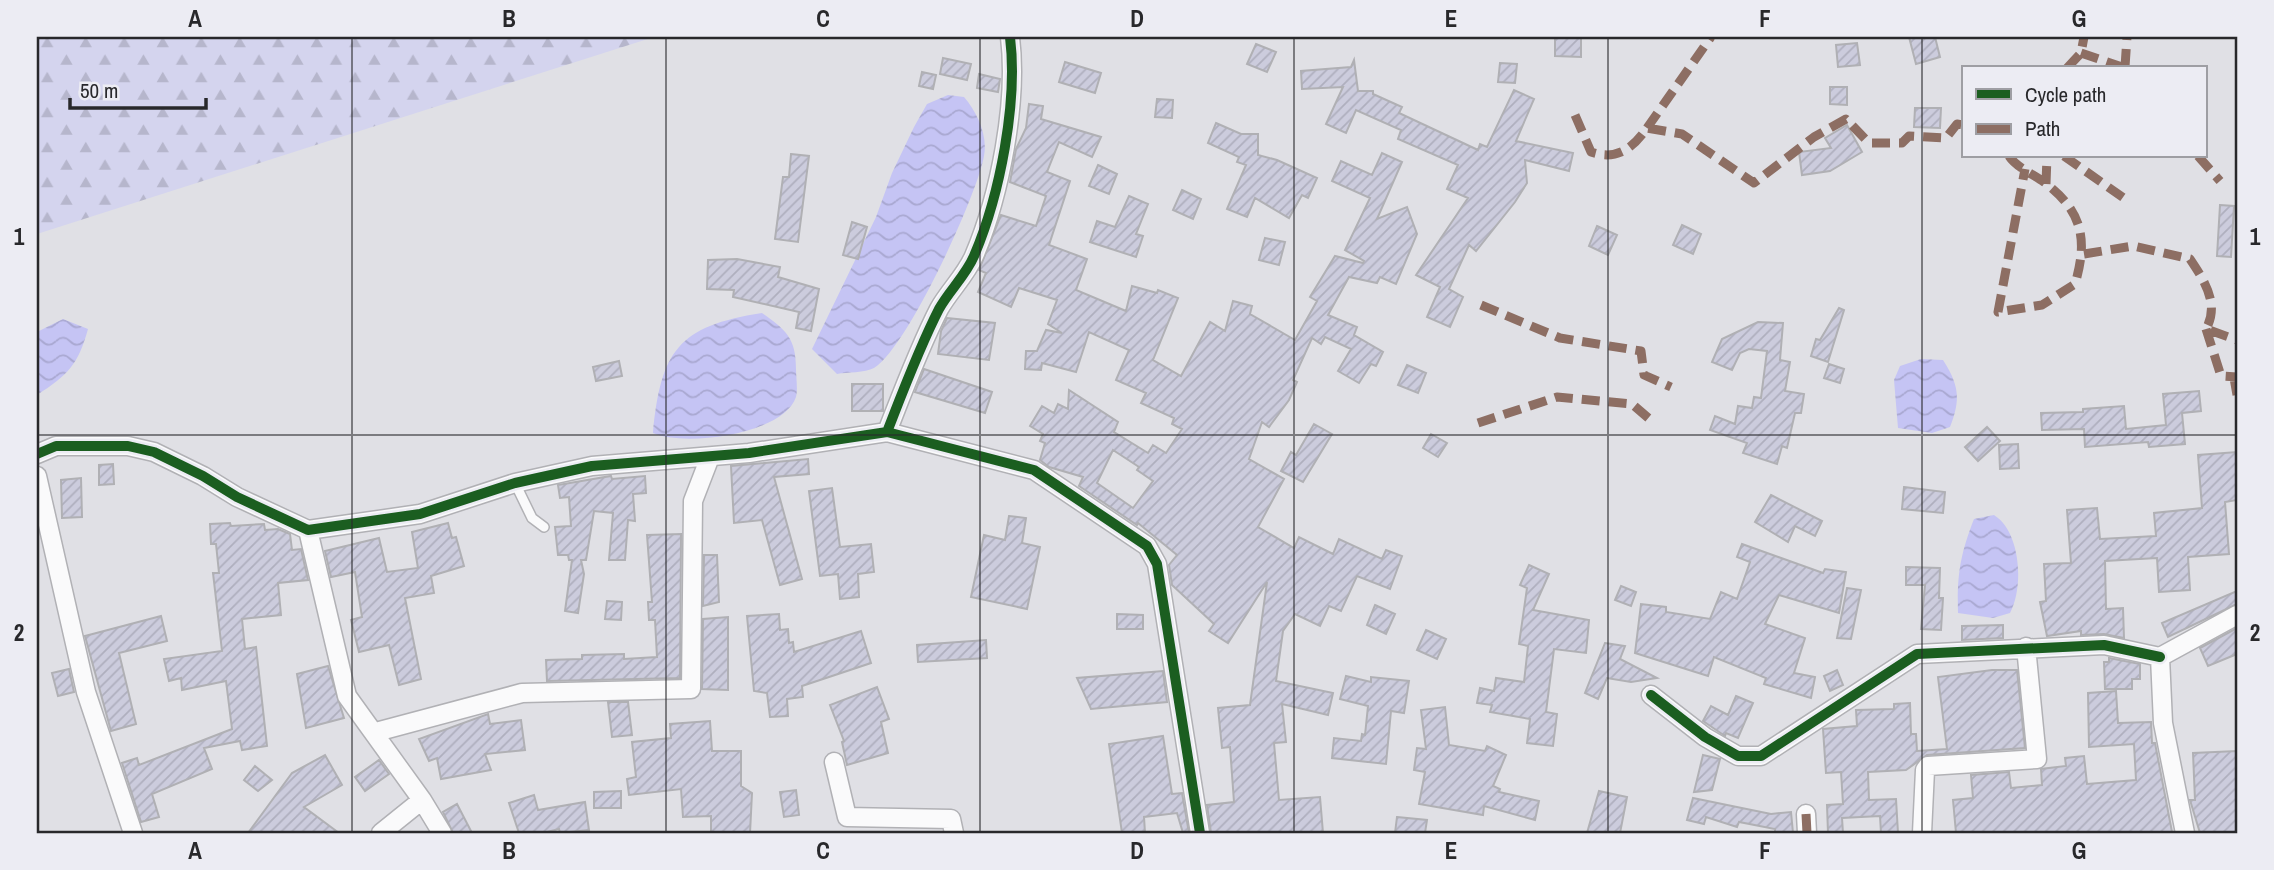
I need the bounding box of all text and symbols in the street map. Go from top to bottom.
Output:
text: A [188,3,202,34]
text: B [502,3,516,34]
text: C [816,3,830,34]
text: D [1130,3,1144,34]
text: E [1445,3,1457,34]
text: F [1759,3,1771,34]
text: G [2072,3,2086,34]
scale bar [70,66,206,110]
legend [1962,66,2208,158]
text: 50 m [80,76,118,105]
text: Cycle path [2025,80,2106,109]
text: Path [2025,114,2060,143]
text: 1 [14,221,25,252]
text: 1 [2250,221,2261,252]
text: 2 [14,617,24,648]
text: 2 [2250,617,2260,648]
text: A [188,835,202,866]
text: B [502,835,516,866]
text: C [816,835,830,866]
text: D [1130,835,1144,866]
text: E [1445,835,1457,866]
text: F [1759,835,1771,866]
text: G [2072,835,2086,866]

